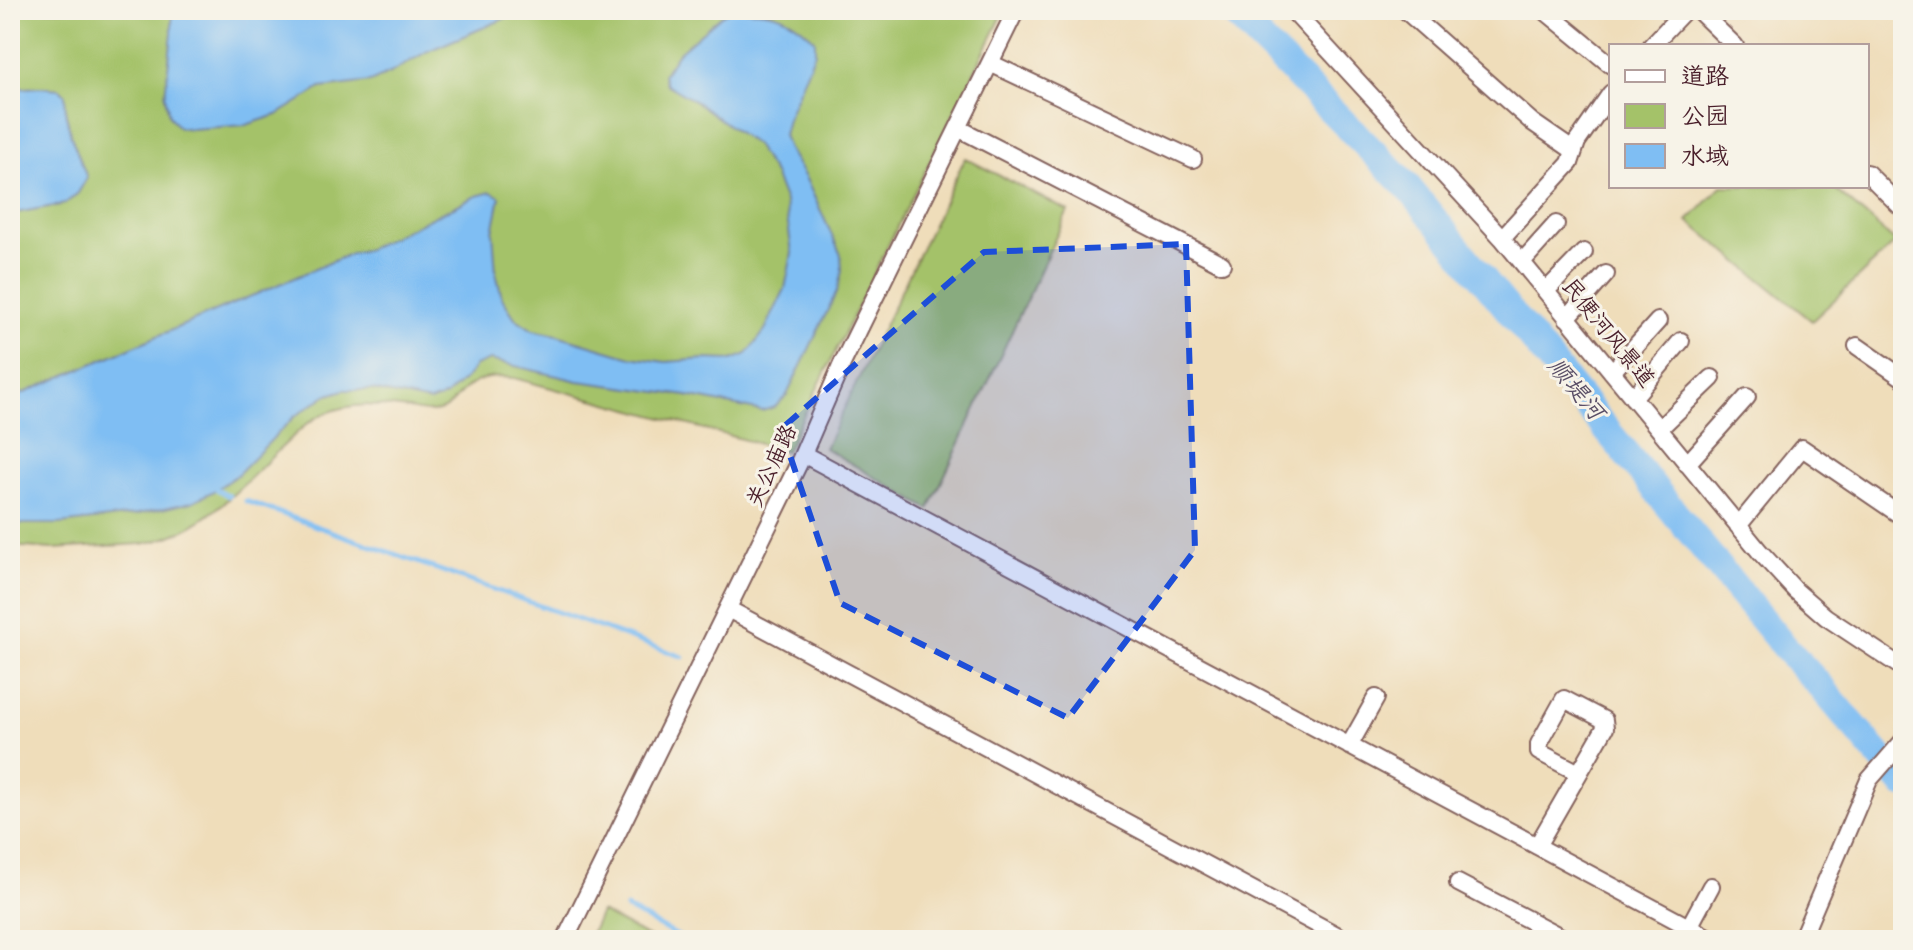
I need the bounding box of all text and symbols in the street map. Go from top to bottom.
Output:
legend [1609,44,1869,188]
text: 道路 [1681,62,1729,91]
text: 公园 [1681,102,1729,131]
text: 水域 [1681,142,1729,171]
street label: 民便河风景道 [1556,273,1660,393]
water label: 顺堤河 [1542,352,1613,429]
street label: 关公庙路 [741,420,803,512]

